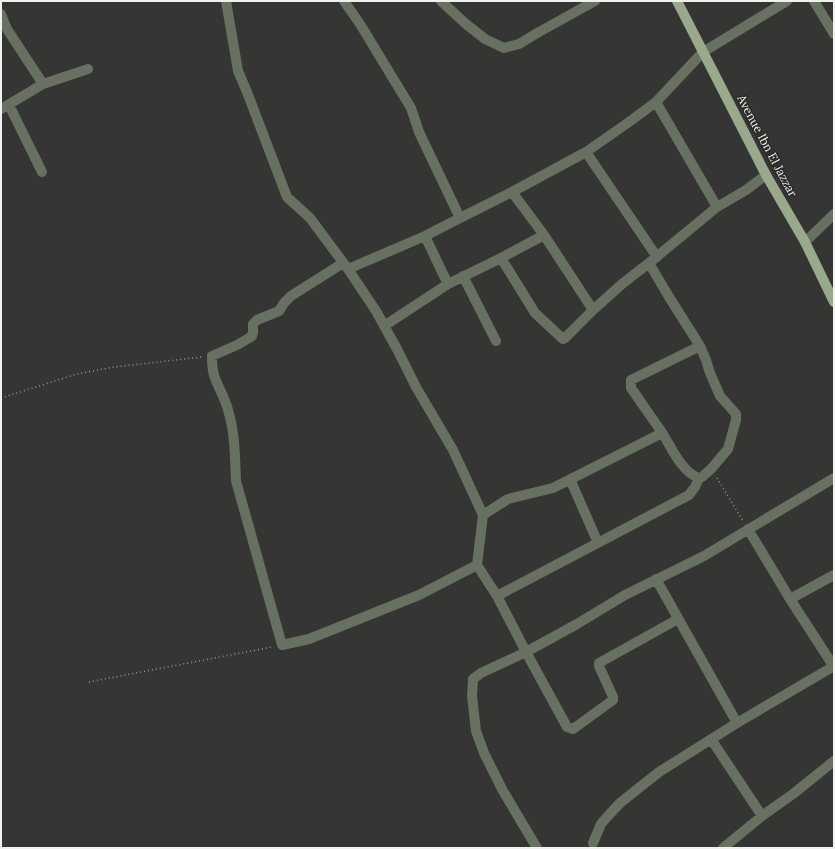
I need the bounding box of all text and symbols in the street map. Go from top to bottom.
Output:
street label: Avenue Ibn El Jazzar [734,91,801,200]

